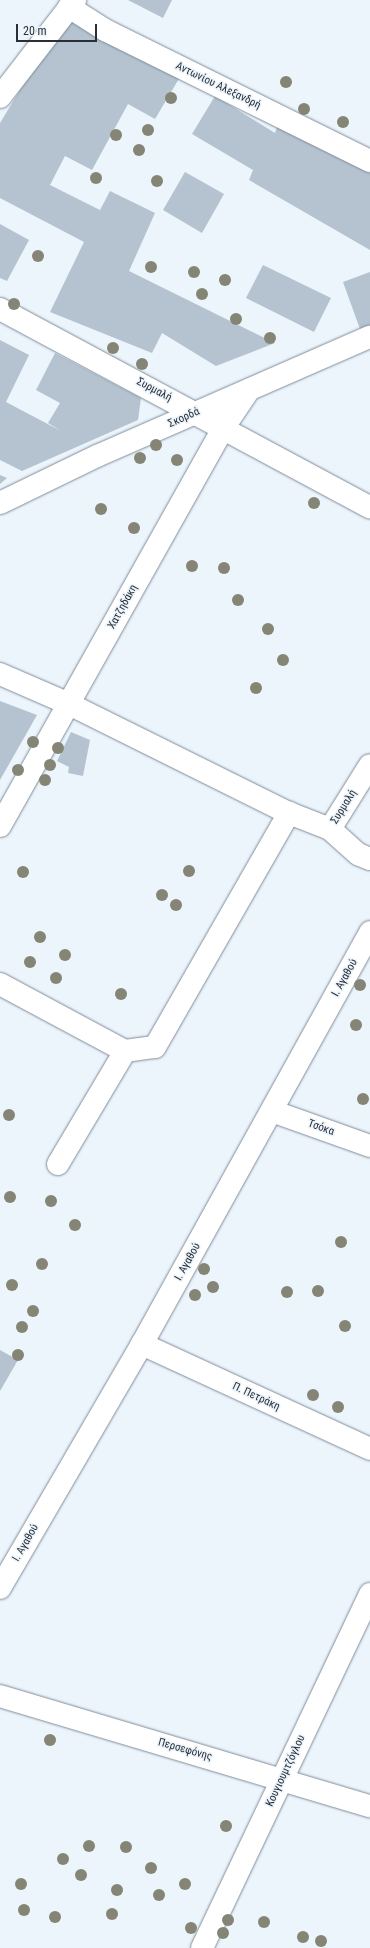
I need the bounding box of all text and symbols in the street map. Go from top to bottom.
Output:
scale bar [18,16,99,42]
text: 20 m [23,24,47,38]
street label: Αντωνίου Αλεξανδρή [173,60,263,112]
street label: Συρμαλή [134,375,174,405]
street label: Σκορδά [166,405,202,431]
street label: Χατζηδάκη [105,582,141,632]
street label: Συρμαλή [328,787,360,827]
street label: Ι. Αγαθού [329,957,361,999]
street label: Τσόκα [306,1117,336,1139]
street label: Ι. Αγαθού [172,1241,204,1283]
street label: Π. Πετράκη [230,1380,282,1414]
street label: Ι. Αγαθού [10,1522,42,1564]
street label: Κουγιουμτζόγλου [264,1733,308,1809]
street label: Περσεφόνης [156,1736,214,1764]

